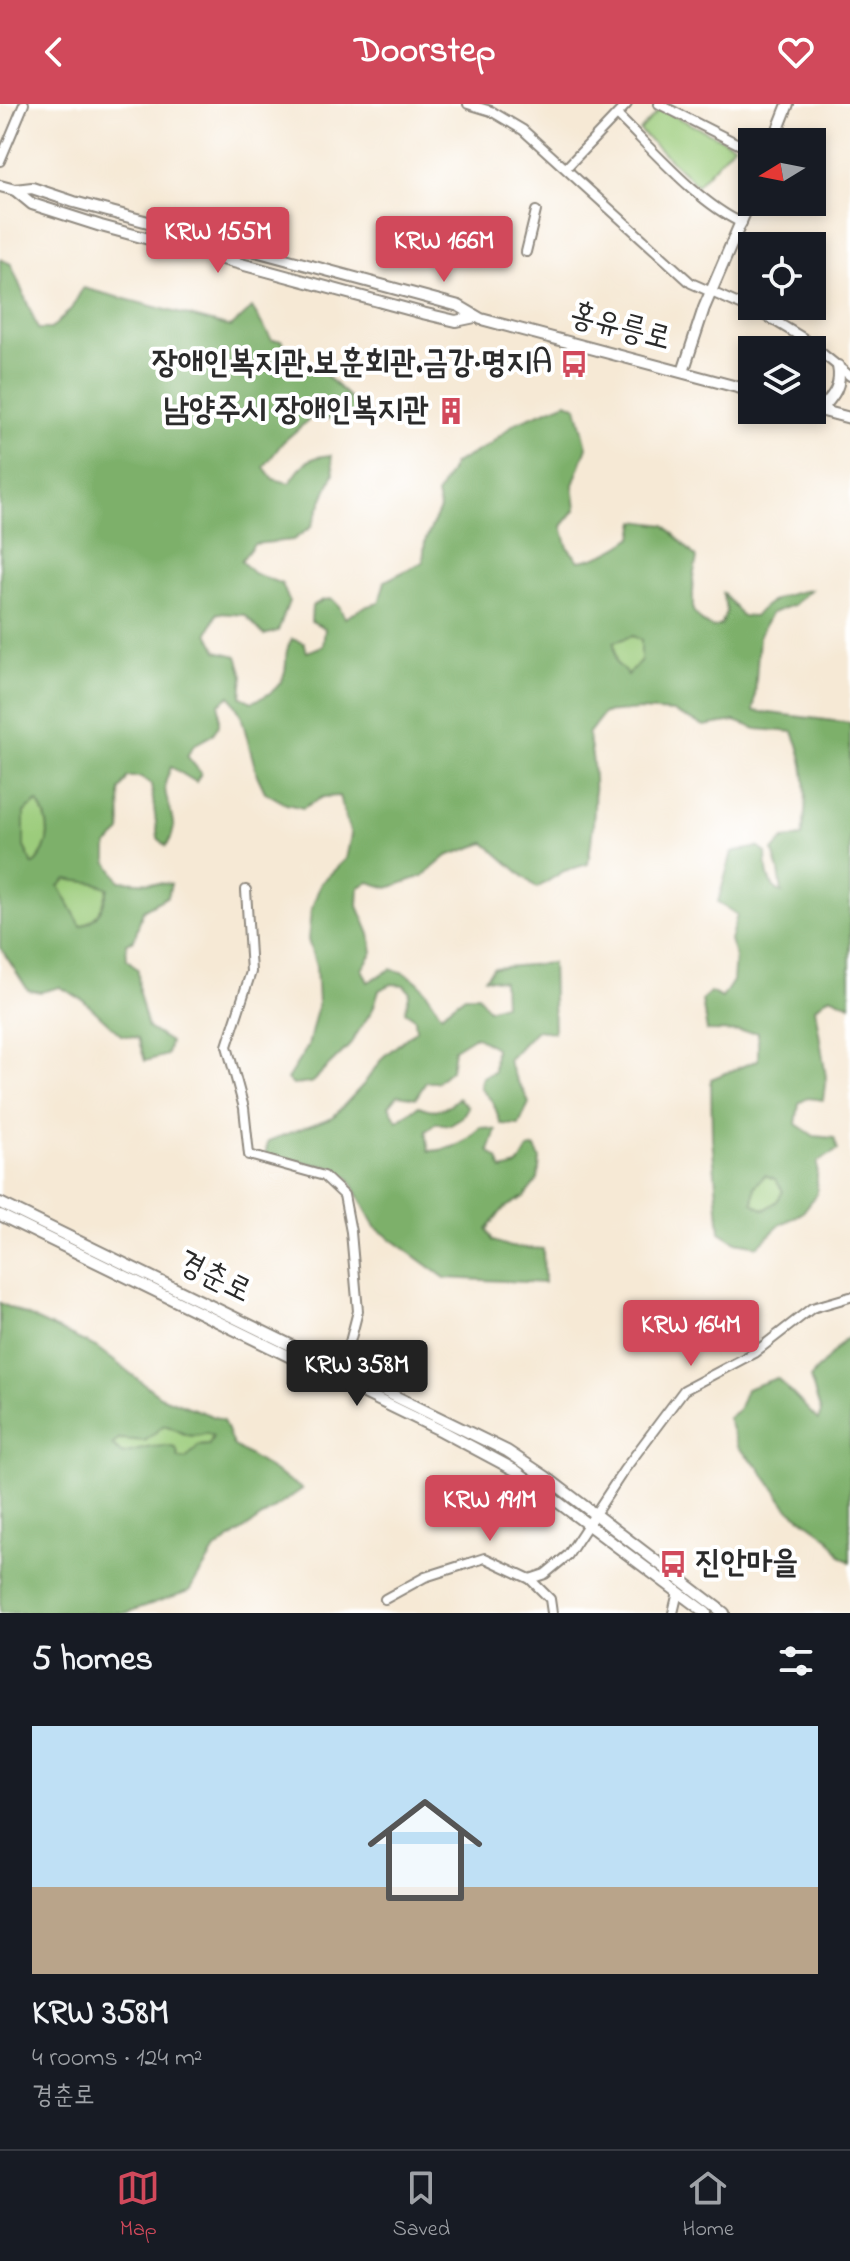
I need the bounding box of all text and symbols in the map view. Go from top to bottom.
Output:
text: Doorstep [354,26,496,79]
icon: back [32,30,76,74]
icon: heart [774,30,818,74]
north arrow [738,128,826,216]
map controls [738,128,826,424]
pin: KRW 155M [135,207,301,275]
text: KRW 155M [164,214,272,252]
pin: KRW 166M [361,216,527,284]
text: KRW 166M [394,223,494,261]
button: locate [738,232,826,320]
street label: 홍유릉로 [564,292,676,364]
button: layers [738,336,826,424]
place label: 장애인복지관.보훈회관.금강·명지A [152,341,552,388]
bus stop icon: 장애인복지관.보훈회관.금강·명지A [559,349,589,379]
place label: 남양주시 장애인복지관 [164,388,429,435]
building icon: 남양주시 장애인복지관 [436,396,466,426]
street label: 경춘로 [169,1240,259,1316]
pin: KRW 164M [608,1300,774,1368]
text: KRW 164M [641,1307,741,1345]
pin: KRW 358M [274,1340,440,1408]
text: KRW 358M [305,1347,409,1385]
pin: KRW 191M [407,1475,573,1543]
text: KRW 191M [443,1482,537,1520]
place label: 진안마을 [695,1541,798,1588]
bus stop icon: 진안마을 [658,1549,688,1579]
text: 5 homes [32,1636,153,1686]
icon: filters [774,1639,818,1683]
icon: home [353,1778,497,1922]
text: KRW 358M [32,1990,169,2040]
text: 4 rooms · 124 m² [32,2040,203,2078]
text: 경춘로 [32,2078,95,2116]
tab: Map [116,2166,160,2246]
tab: Saved [393,2166,450,2246]
tab: Home [683,2166,734,2246]

